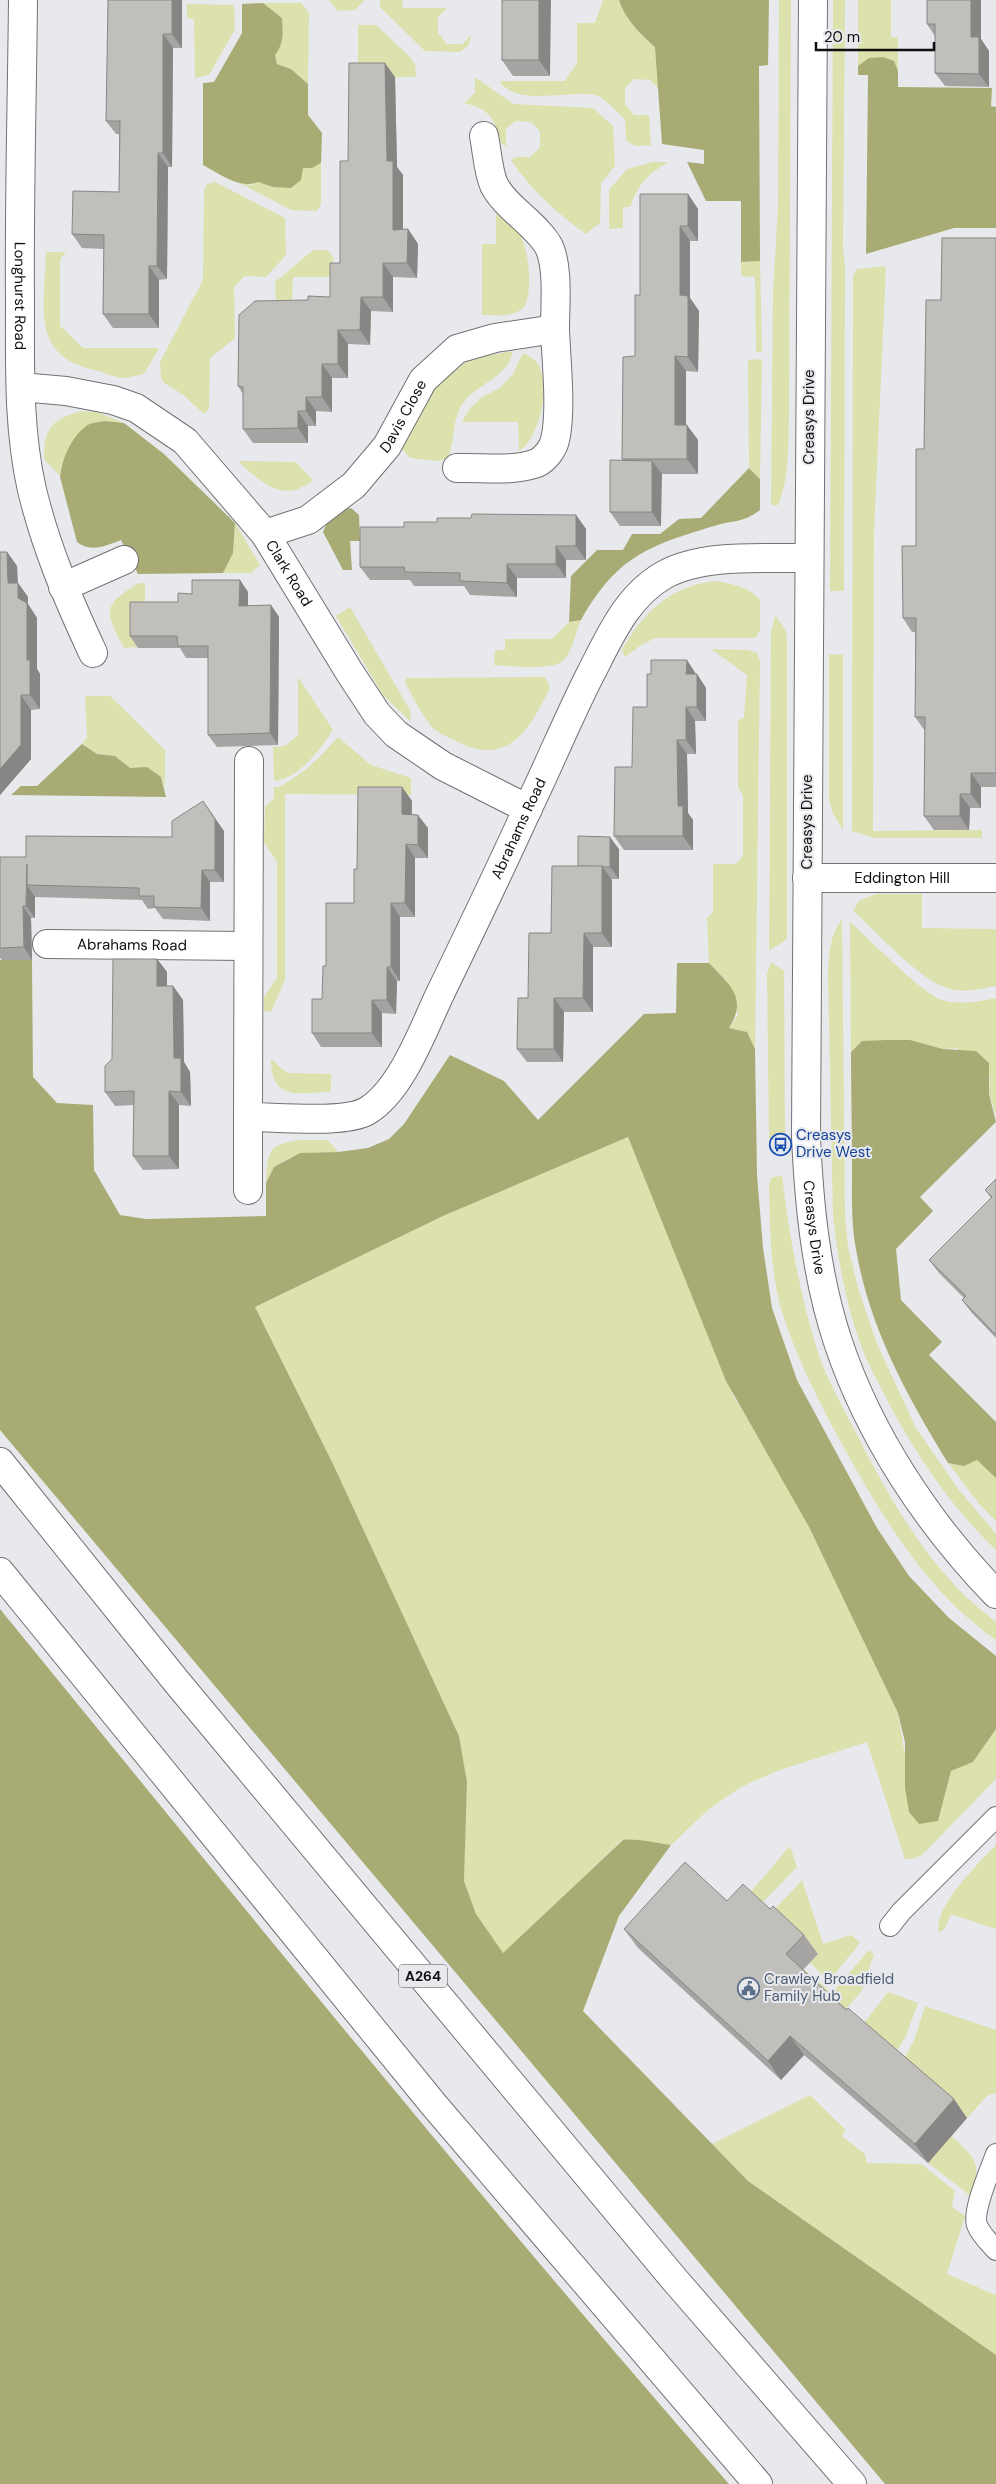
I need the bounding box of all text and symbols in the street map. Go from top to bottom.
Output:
scale bar [816,20,934,52]
text: 20 m [824,27,860,47]
street label: Longhurst Road [10,242,30,350]
street label: Creasys Drive [799,370,819,464]
street label: Davis Close [375,376,431,457]
street label: Clark Road [261,536,317,610]
street label: Abrahams Road [486,775,551,882]
street label: Creasys Drive [797,775,817,869]
street label: Eddington Hill [854,868,950,888]
street label: Abrahams Road [77,934,187,955]
place label: Creasys Drive West [796,1125,871,1162]
bus stop icon: Creasys Drive West [768,1132,792,1156]
street label: Creasys Drive [799,1180,830,1276]
road number: A264 [399,1964,447,1988]
place label: Crawley Broadfield Family Hub [764,1969,894,2006]
public building icon: Crawley Broadfield Family Hub [736,1976,760,2000]

